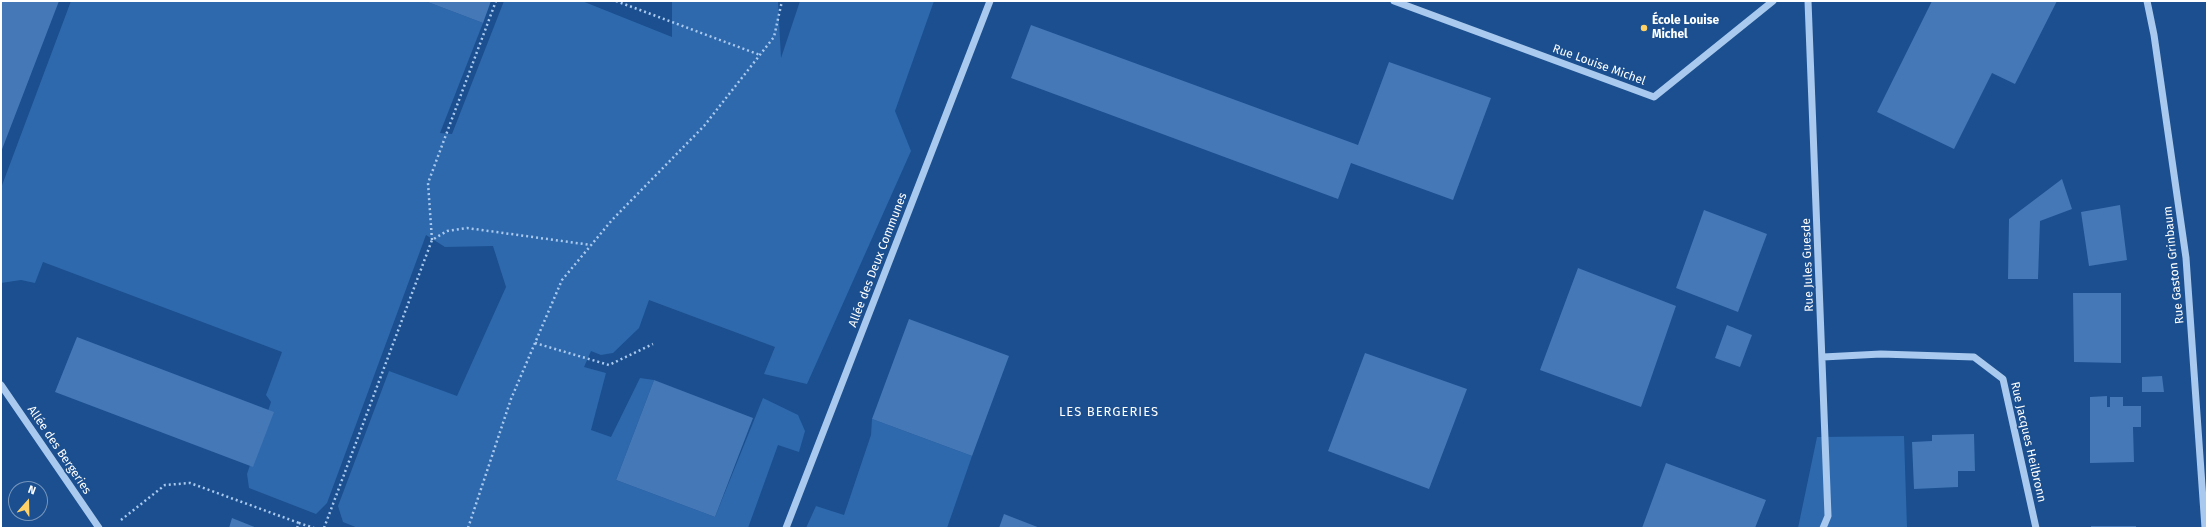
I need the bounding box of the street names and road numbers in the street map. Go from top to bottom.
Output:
street label: Rue Louise Michel [1551,41,1647,89]
street label: Allée des Deux Communes [846,191,910,329]
street label: Rue Gaston Grinbaum [2161,205,2187,325]
street label: Rue Jules Guesde [1799,218,1817,312]
street label: Rue Jacques Heilbronn [2007,380,2049,504]
street label: Allée des Bergeries [24,403,94,497]

